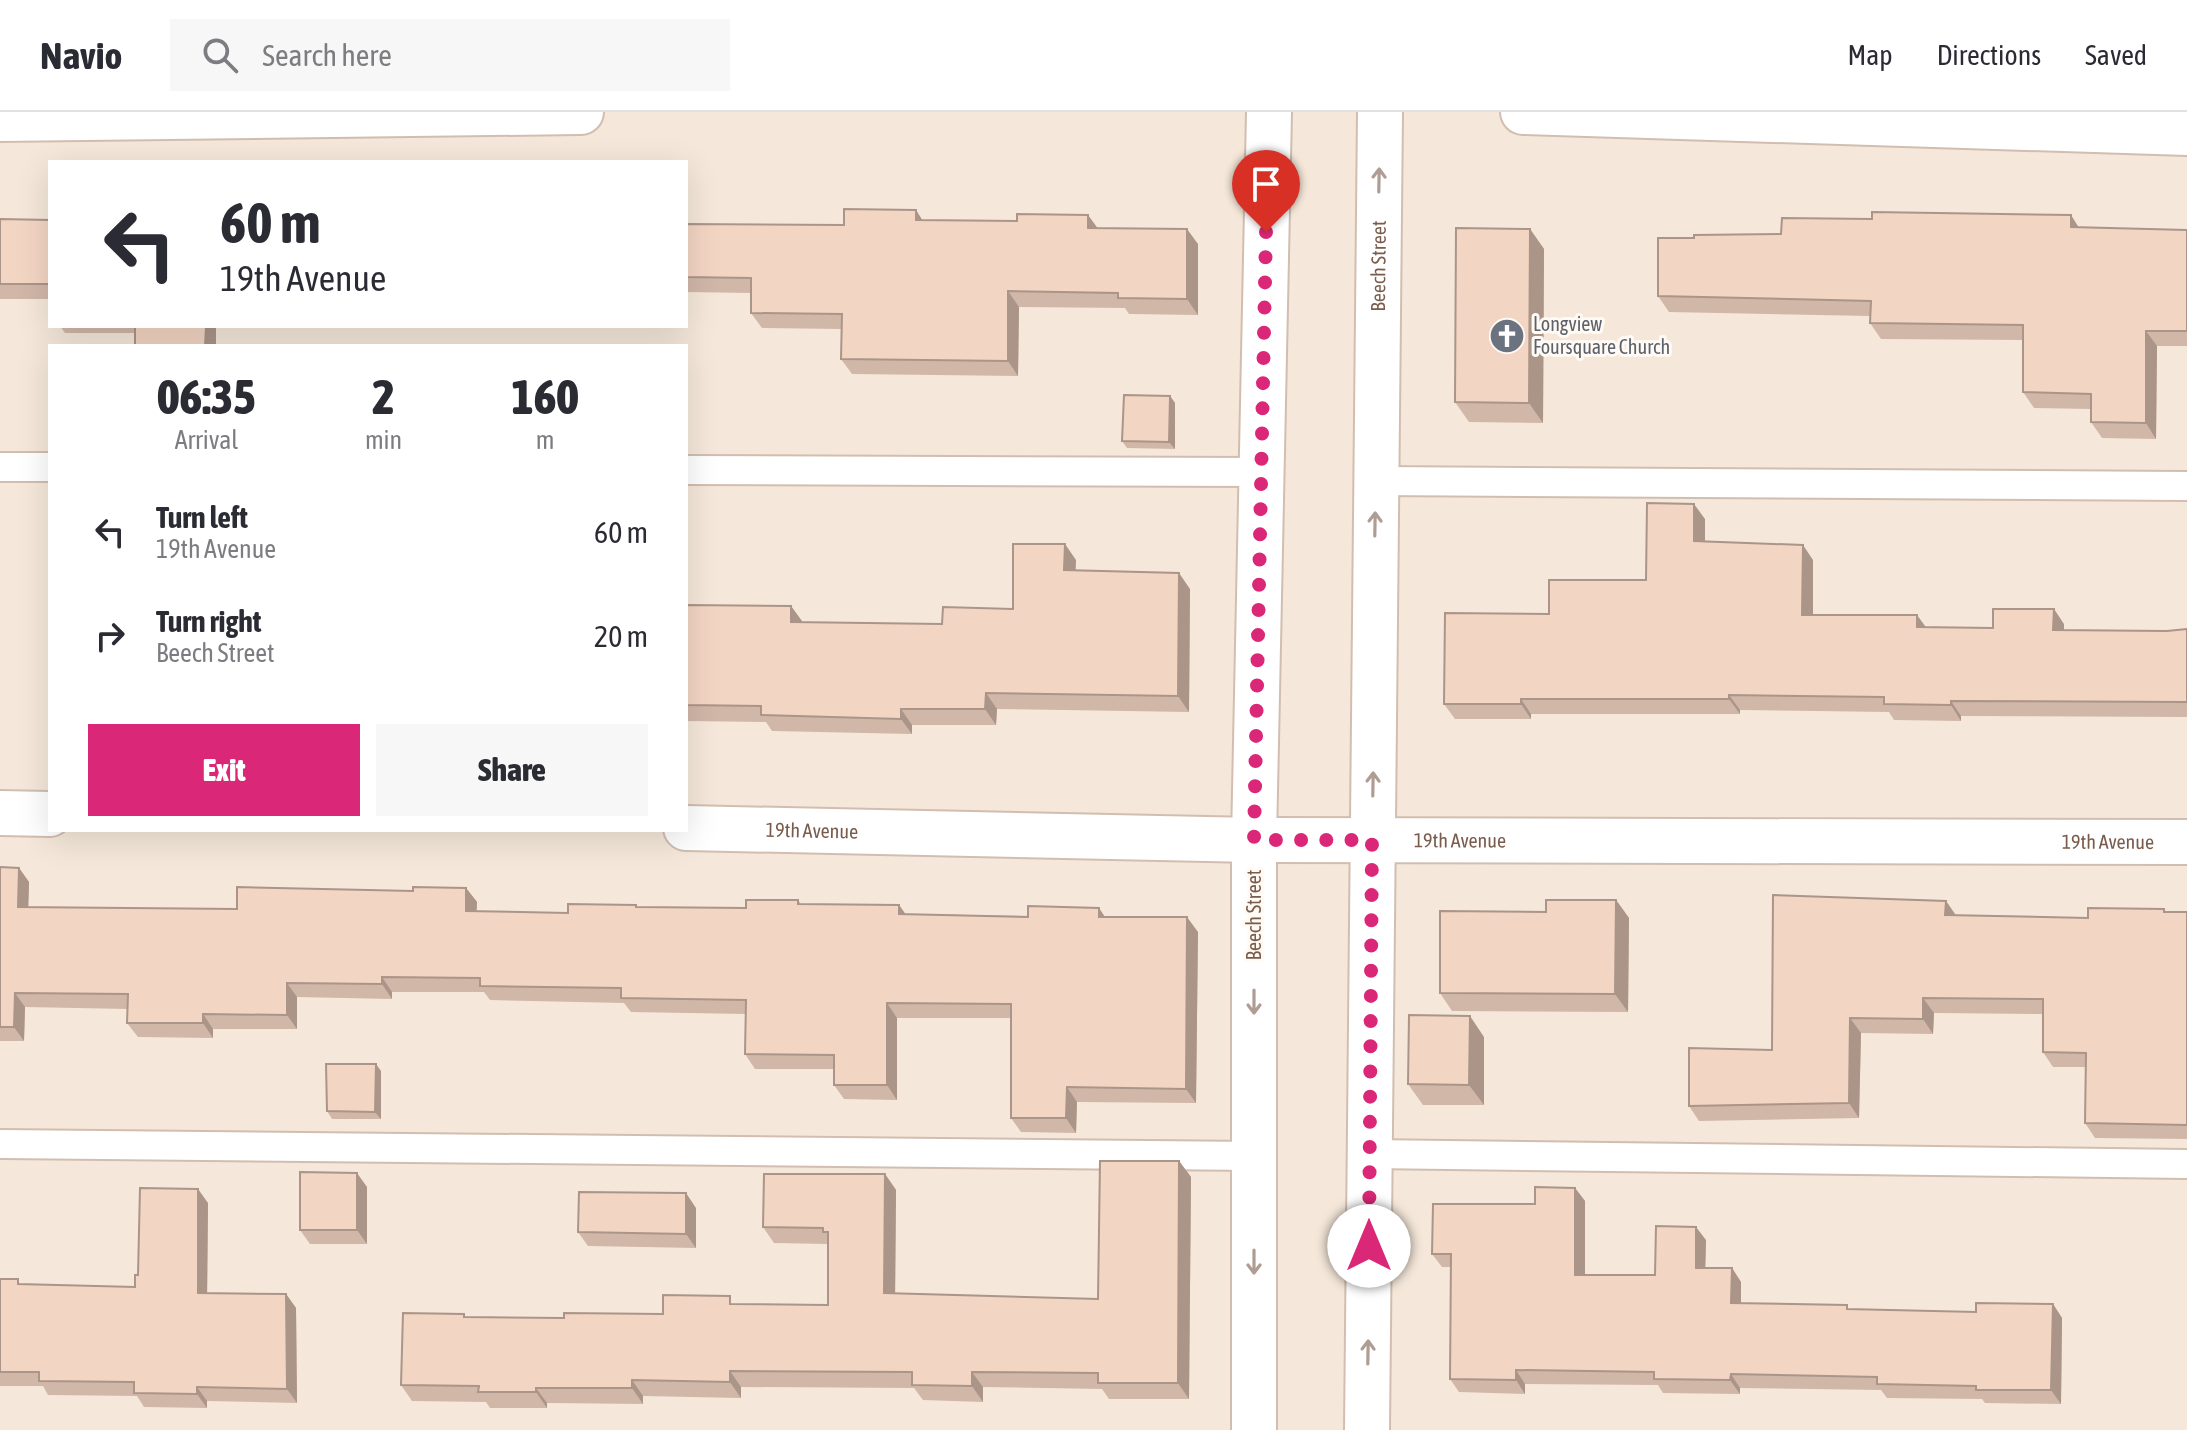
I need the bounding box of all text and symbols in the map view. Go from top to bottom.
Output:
search box [170,19,730,91]
icon: search [198,33,242,77]
text: Navio [40,34,122,77]
text: Search here [262,38,392,72]
text: Map [1848,39,1893,71]
text: Directions [1937,39,2041,71]
text: Saved [2085,39,2147,71]
pin [1232,150,1300,232]
icon: arrive [1244,162,1288,206]
one-way arrow [1371,167,1387,194]
text: 60 m [220,191,321,255]
icon: left [88,192,192,296]
street label: Beech Street [1366,220,1390,312]
text: 19th Avenue [220,257,386,299]
place label: Longview Foursquare Church [1533,312,1670,358]
church icon: Longview Foursquare Church [1488,317,1526,355]
text: 06:35 [157,369,256,424]
text: 2 [372,369,395,424]
text: 160 [511,369,579,424]
text: Arrival [175,425,238,455]
text: min [365,425,402,455]
text: m [536,425,554,455]
text: Turn left [156,500,248,534]
icon: left [88,510,132,554]
one-way arrow [1367,511,1383,538]
text: 60 m [594,515,648,549]
text: 19th Avenue [156,534,276,564]
text: Turn right [156,604,262,638]
icon: right [88,614,132,658]
text: 20 m [594,619,648,653]
text: Beech Street [156,638,275,668]
button: Exit [88,724,360,816]
button: Share [376,724,648,816]
one-way arrow [1365,771,1380,798]
street label: 19th Avenue [766,818,858,843]
street label: 19th Avenue [1414,828,1506,852]
street label: 19th Avenue [2062,830,2154,853]
street label: Beech Street [1242,869,1265,961]
one-way arrow [1246,988,1262,1015]
position arrow [1327,1204,1411,1288]
one-way arrow [1246,1248,1262,1275]
one-way arrow [1360,1339,1376,1366]

